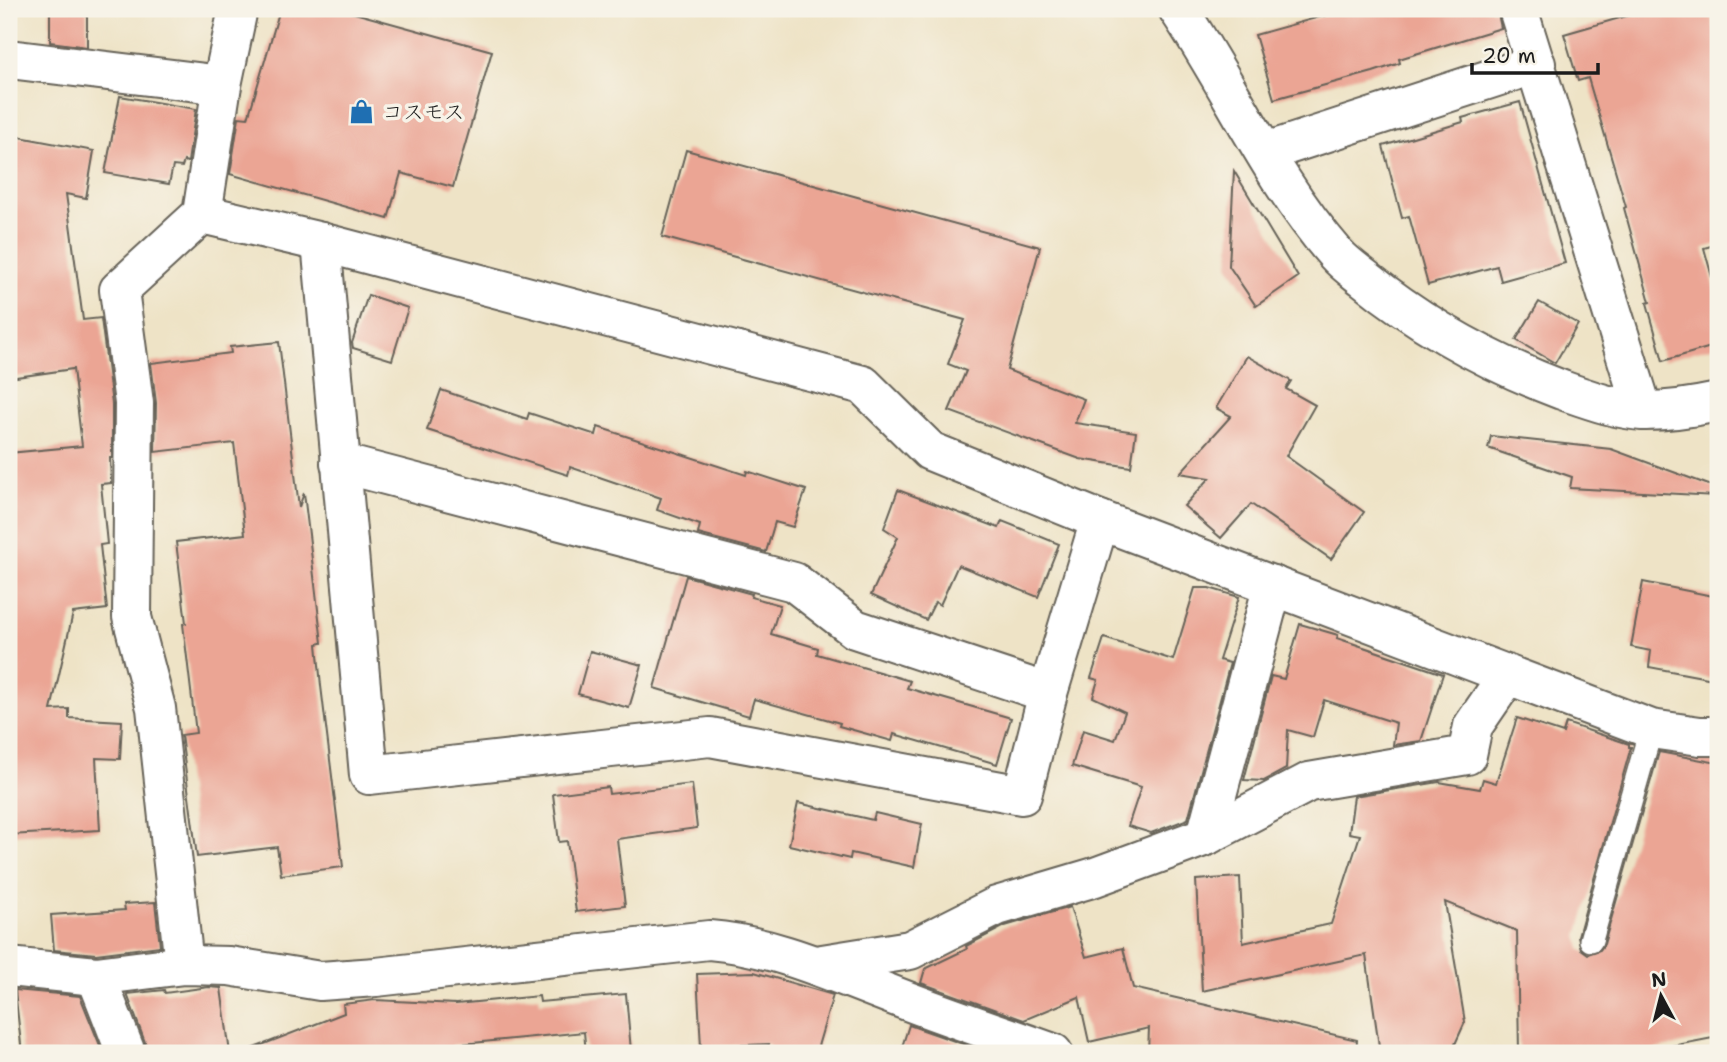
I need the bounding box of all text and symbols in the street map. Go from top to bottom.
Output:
scale bar [1472,32,1598,76]
text: 20 m [1482,42,1536,70]
shop icon: コスモス [348,98,376,126]
place label: コスモス [382,98,465,126]
north arrow [1626,960,1696,1030]
text: N [1650,966,1668,993]

